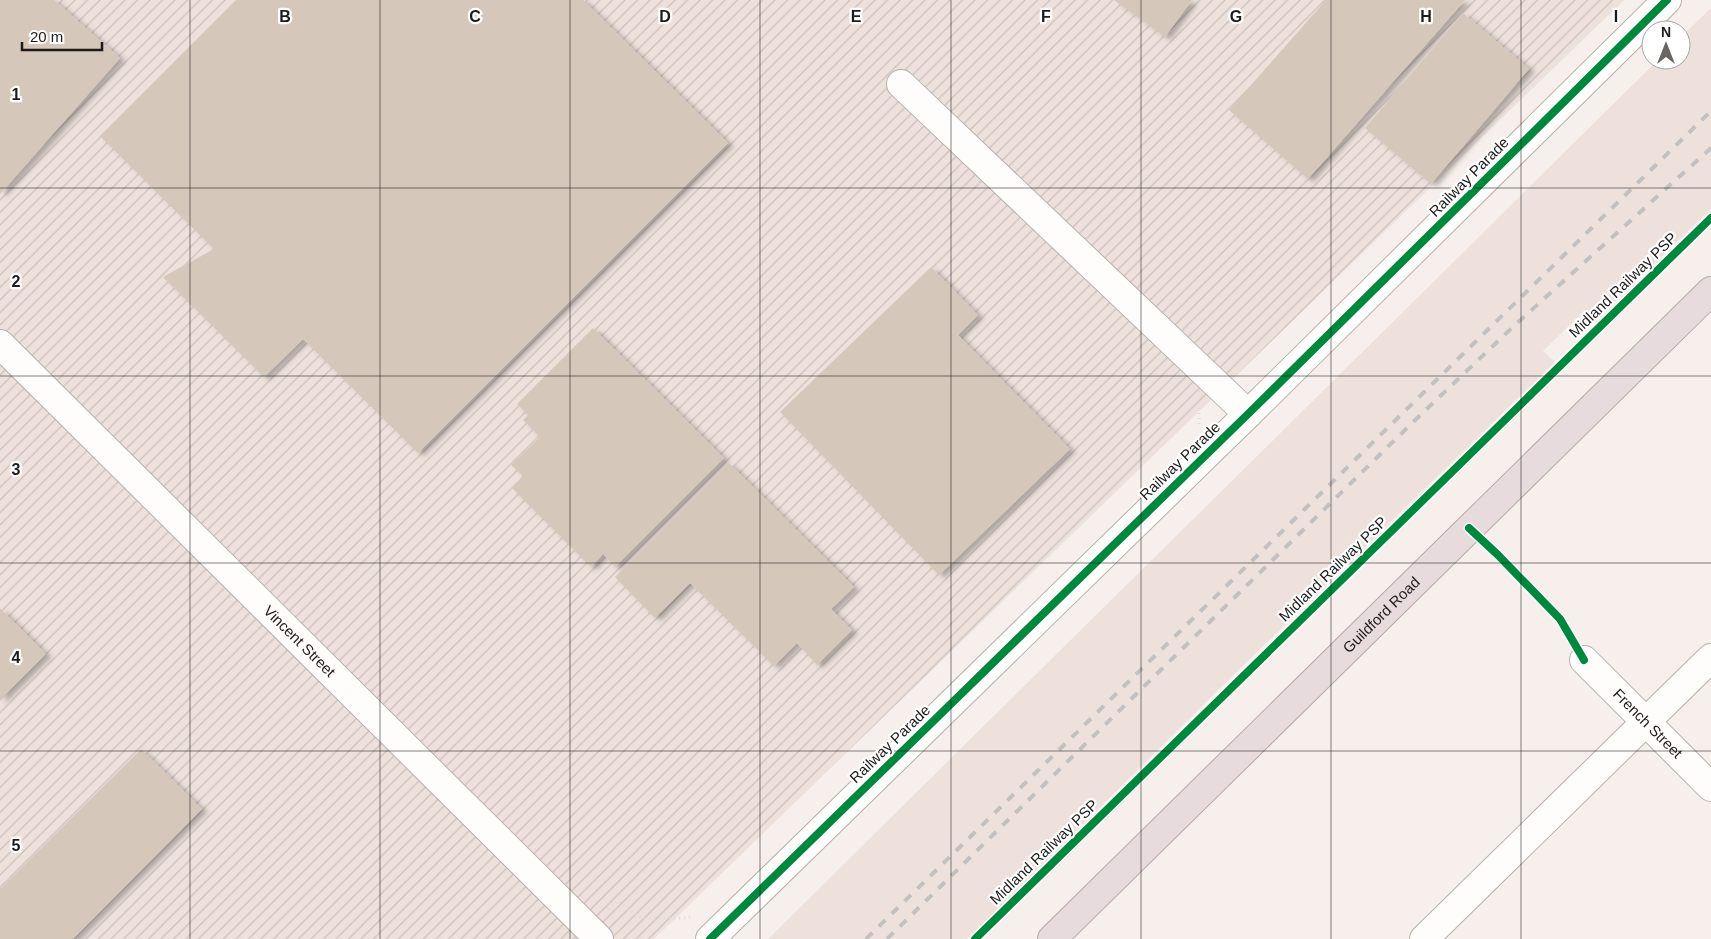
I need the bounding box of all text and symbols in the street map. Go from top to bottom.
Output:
text: B [279,8,291,25]
text: C [469,8,481,25]
text: D [659,8,671,25]
text: E [851,8,862,25]
text: F [1041,8,1051,25]
text: G [1230,8,1242,25]
text: H [1420,8,1432,25]
text: I [1614,8,1618,25]
scale bar [22,20,102,52]
north arrow [1641,20,1691,70]
text: N [1661,24,1671,40]
text: 20 m [30,28,63,45]
text: 1 [12,86,21,103]
street label: Railway Parade [1425,133,1512,220]
street label: Midland Railway PSP [1565,229,1680,341]
text: 2 [12,273,21,290]
street label: Railway Parade [1136,418,1223,503]
text: 3 [12,461,21,478]
street label: Midland Railway PSP [1275,513,1390,625]
street label: Guildford Road [1339,573,1423,656]
street label: Vincent Street [260,602,340,681]
text: 4 [12,649,21,666]
street label: French Street [1610,685,1687,762]
street label: Railway Parade [846,701,933,786]
street label: Midland Railway PSP [986,796,1101,908]
text: 5 [12,837,21,854]

